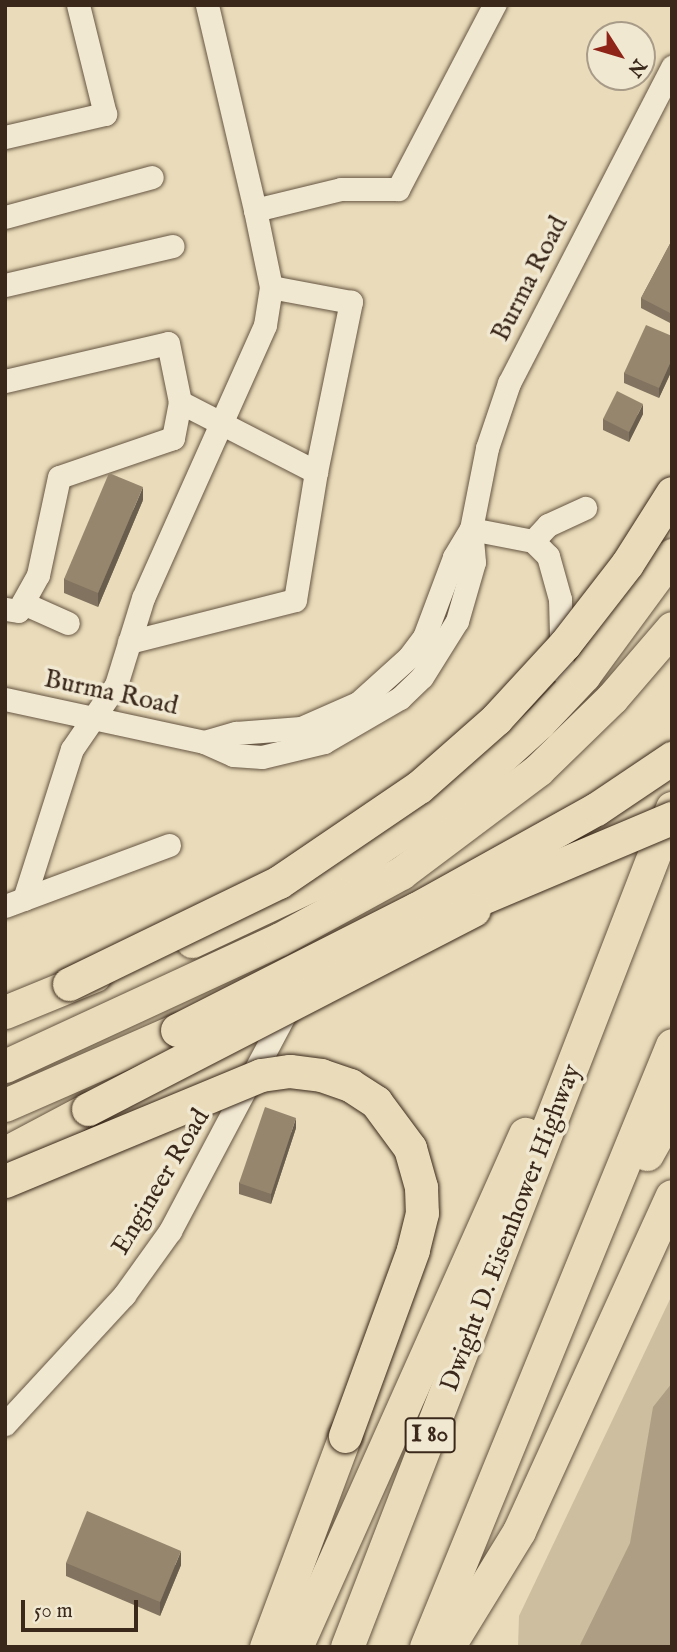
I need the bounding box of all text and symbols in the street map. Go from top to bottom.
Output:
north arrow [586,21,656,91]
text: N [622,54,651,81]
street label: Burma Road [485,211,575,347]
street label: Burma Road [41,664,181,722]
street label: Dwight D. Eisenhower Highway [434,1060,588,1396]
street label: Engineer Road [105,1103,217,1261]
road number: I 80 [404,1414,456,1456]
scale bar [24,1586,142,1630]
text: 50 m [34,1598,73,1625]

